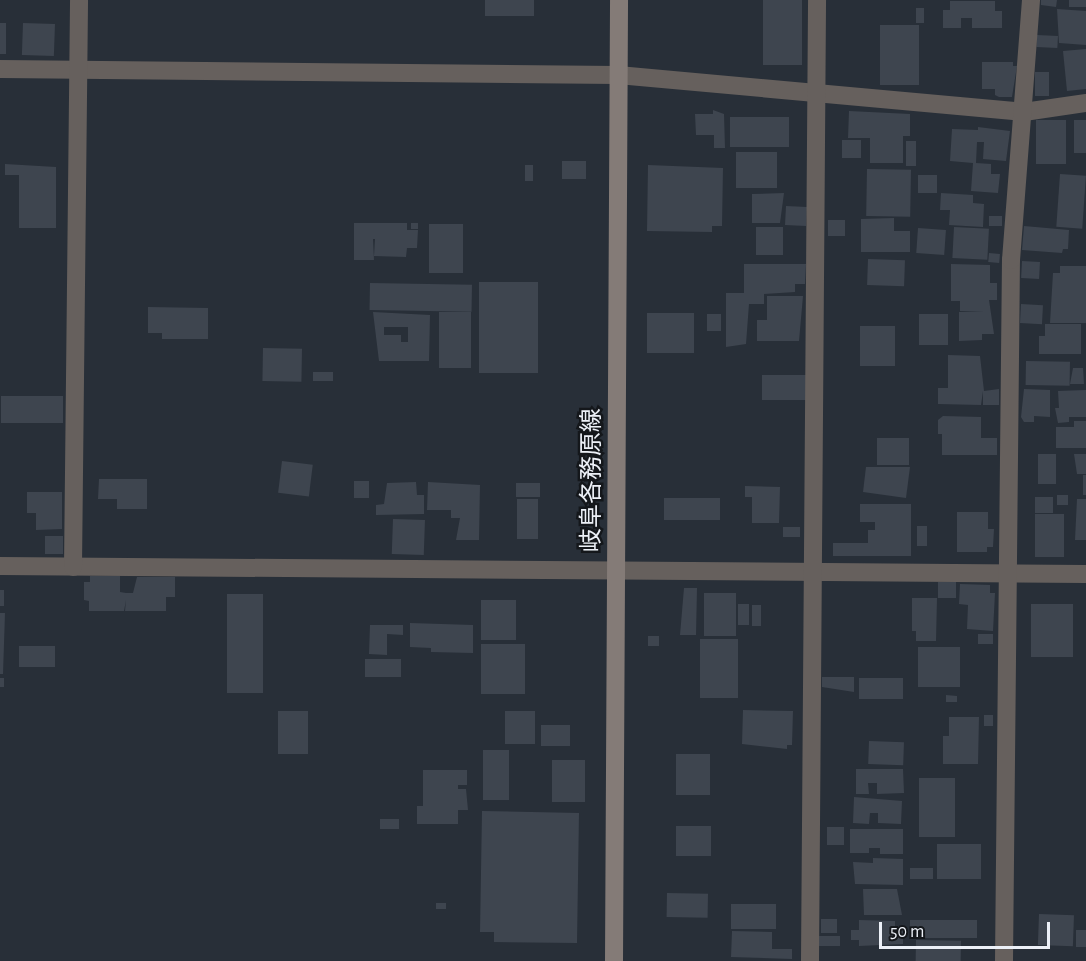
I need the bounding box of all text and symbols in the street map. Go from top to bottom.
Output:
street label: 岐阜各務原線 [579,408,607,552]
scale bar [882,910,1053,948]
text: 50 m [890,923,924,941]

